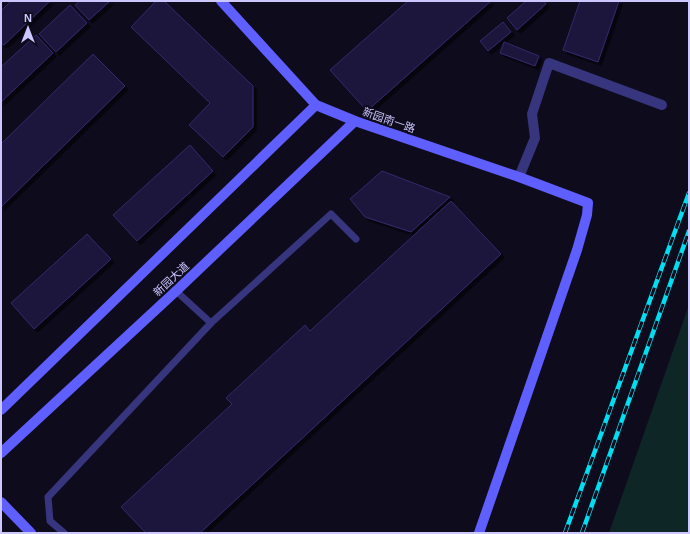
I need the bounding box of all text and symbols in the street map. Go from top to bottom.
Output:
north arrow [8,8,48,48]
text: N [24,12,32,24]
street label: 新园南一路 [361,105,417,135]
street label: 新园大道 [151,260,191,298]

